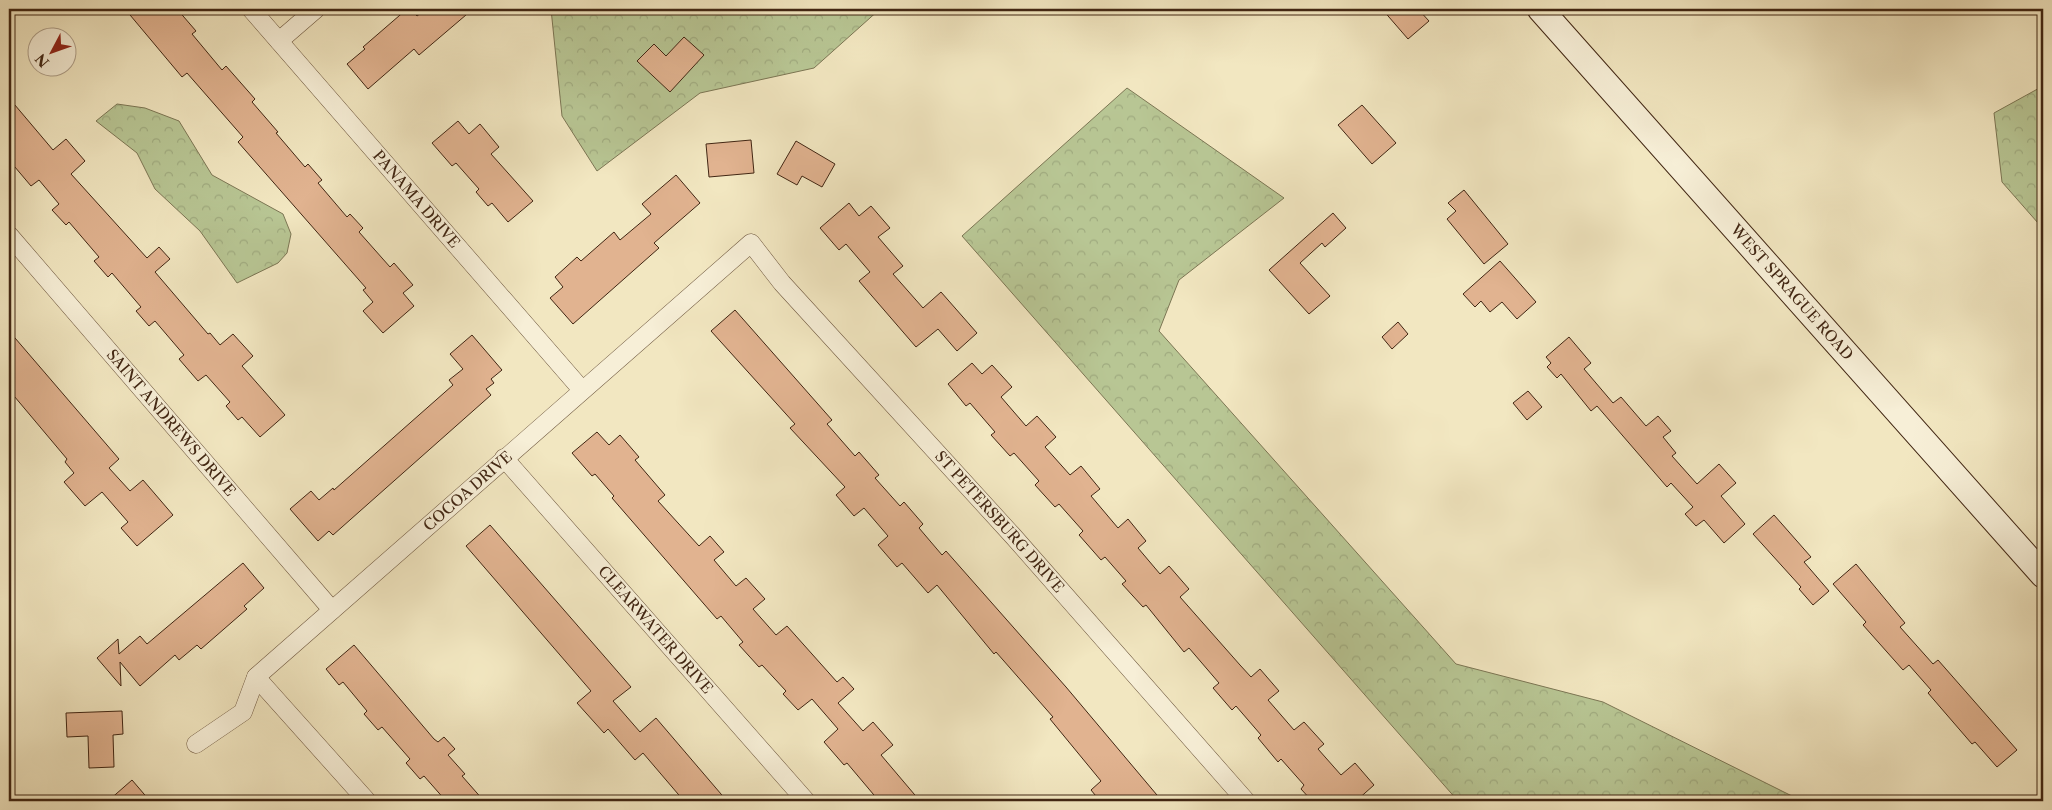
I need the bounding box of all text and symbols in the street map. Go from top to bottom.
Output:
north arrow [28,28,78,78]
text: N [31,50,53,71]
street label: PANAMA DRIVE [369,146,464,252]
street label: WEST SPRAGUE ROAD [1726,219,1857,364]
street label: SAINT ANDREWS DRIVE [103,345,240,500]
street label: COCOA DRIVE [419,447,516,535]
street label: ST PETERSBURG DRIVE [931,447,1068,596]
street label: CLEARWATER DRIVE [594,562,717,697]

